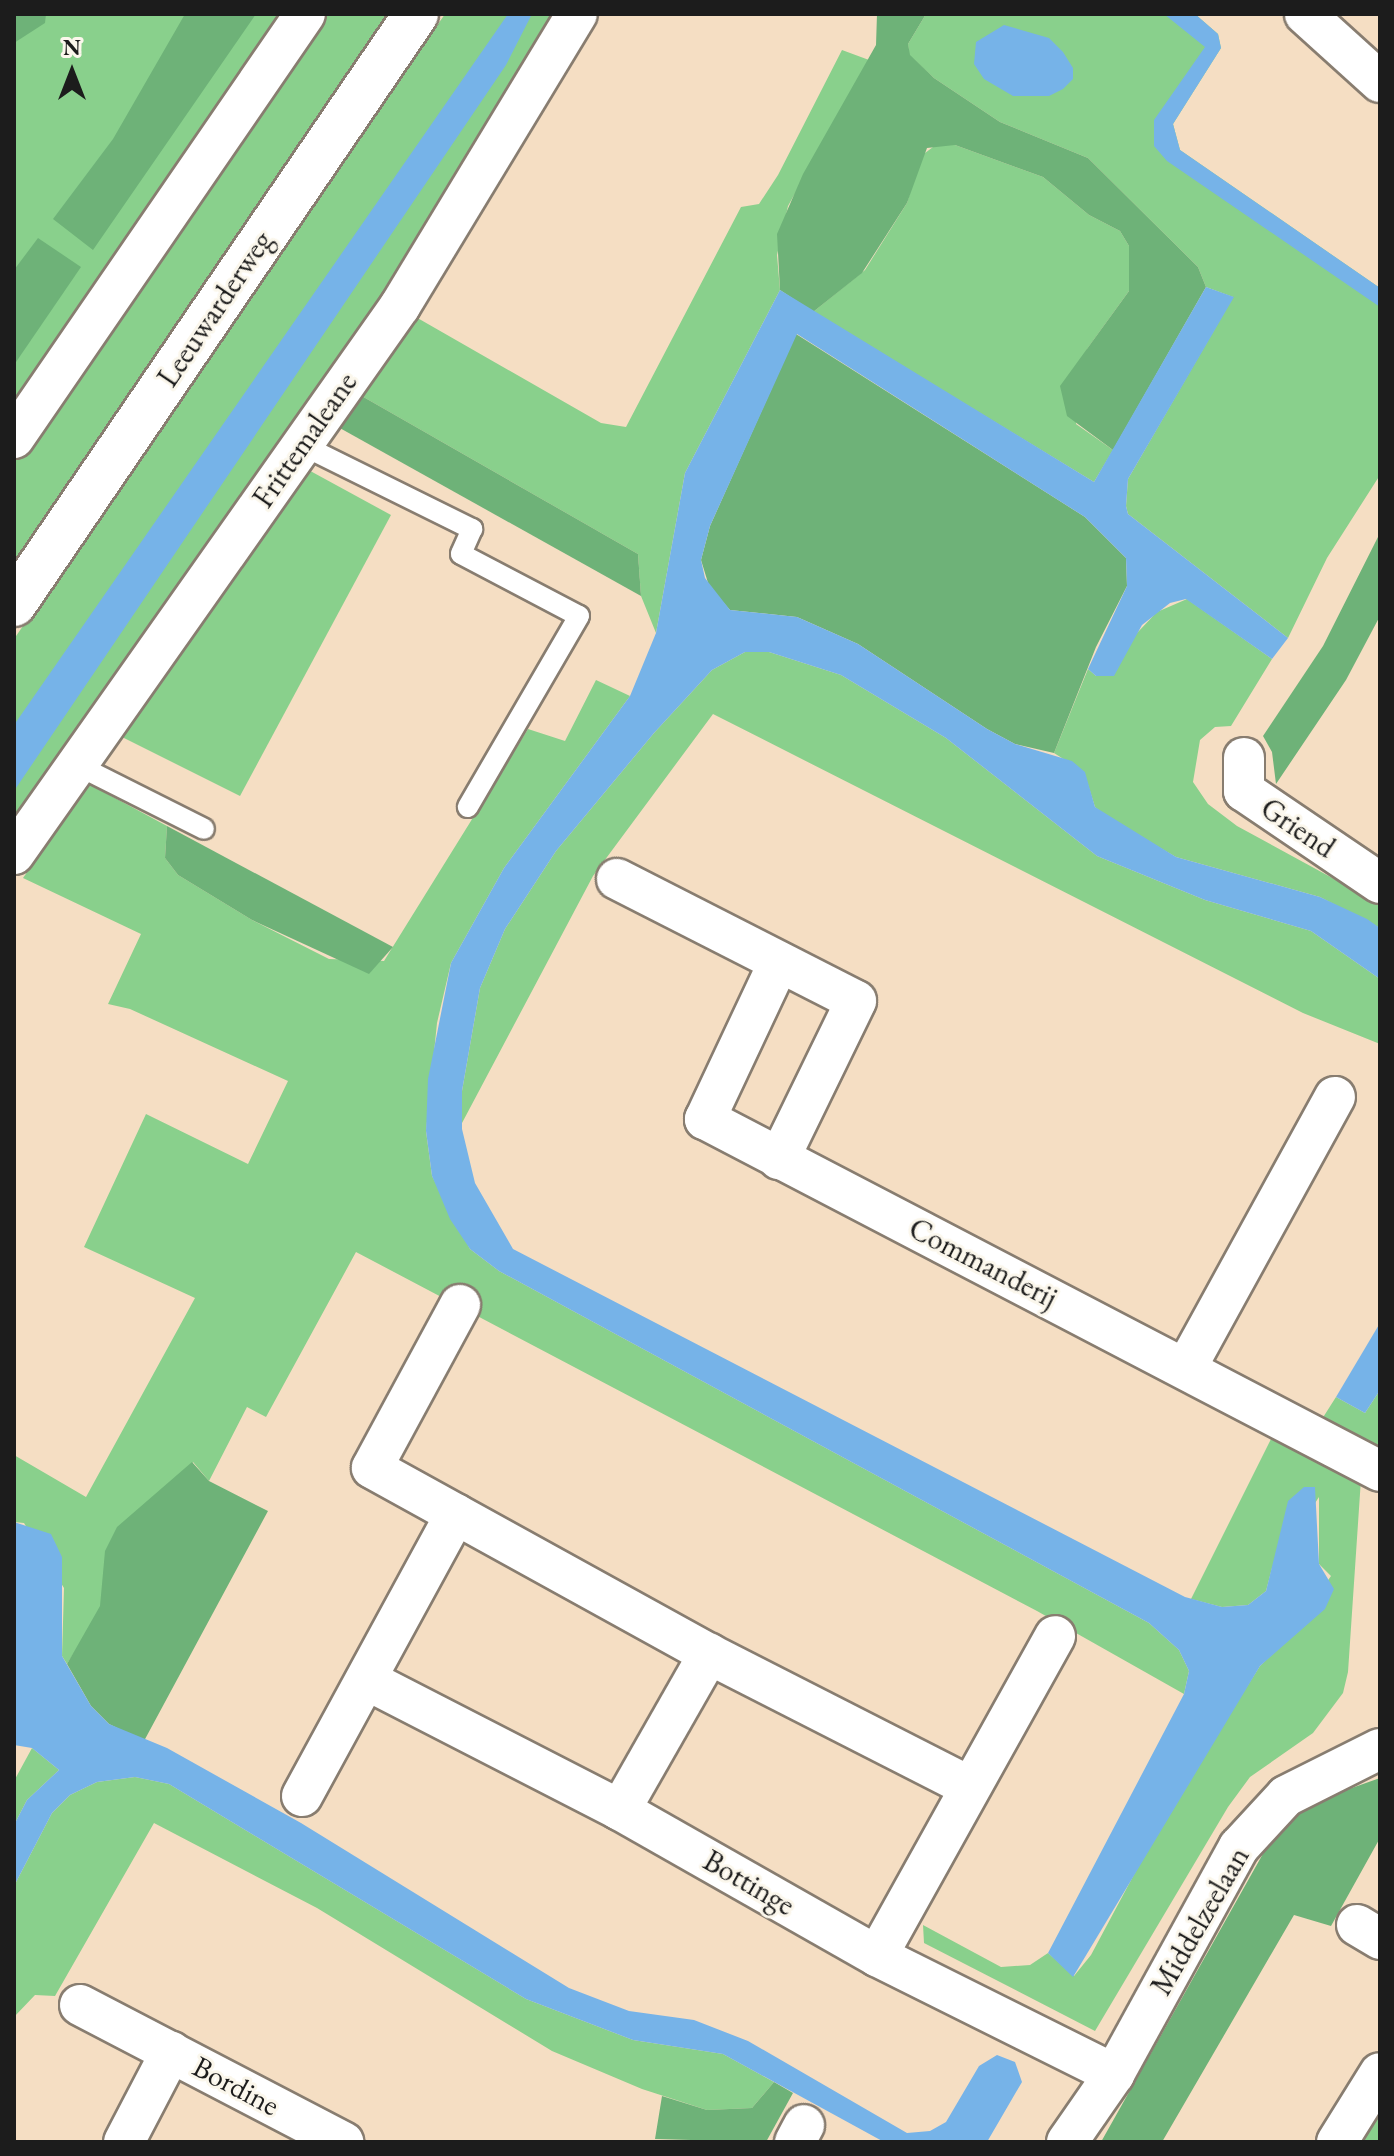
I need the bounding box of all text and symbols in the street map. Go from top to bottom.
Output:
north arrow [32,32,112,112]
text: N [63,33,81,62]
street label: Leeuwarderweg [150,224,280,394]
street label: Frittemaleane [245,365,365,515]
street label: Griend [1254,790,1342,866]
street label: Commanderij [903,1210,1063,1316]
street label: Middelzeelaan [1143,1841,1257,2001]
street label: Bottinge [697,1843,801,1923]
street label: Bordine [187,2048,285,2124]

